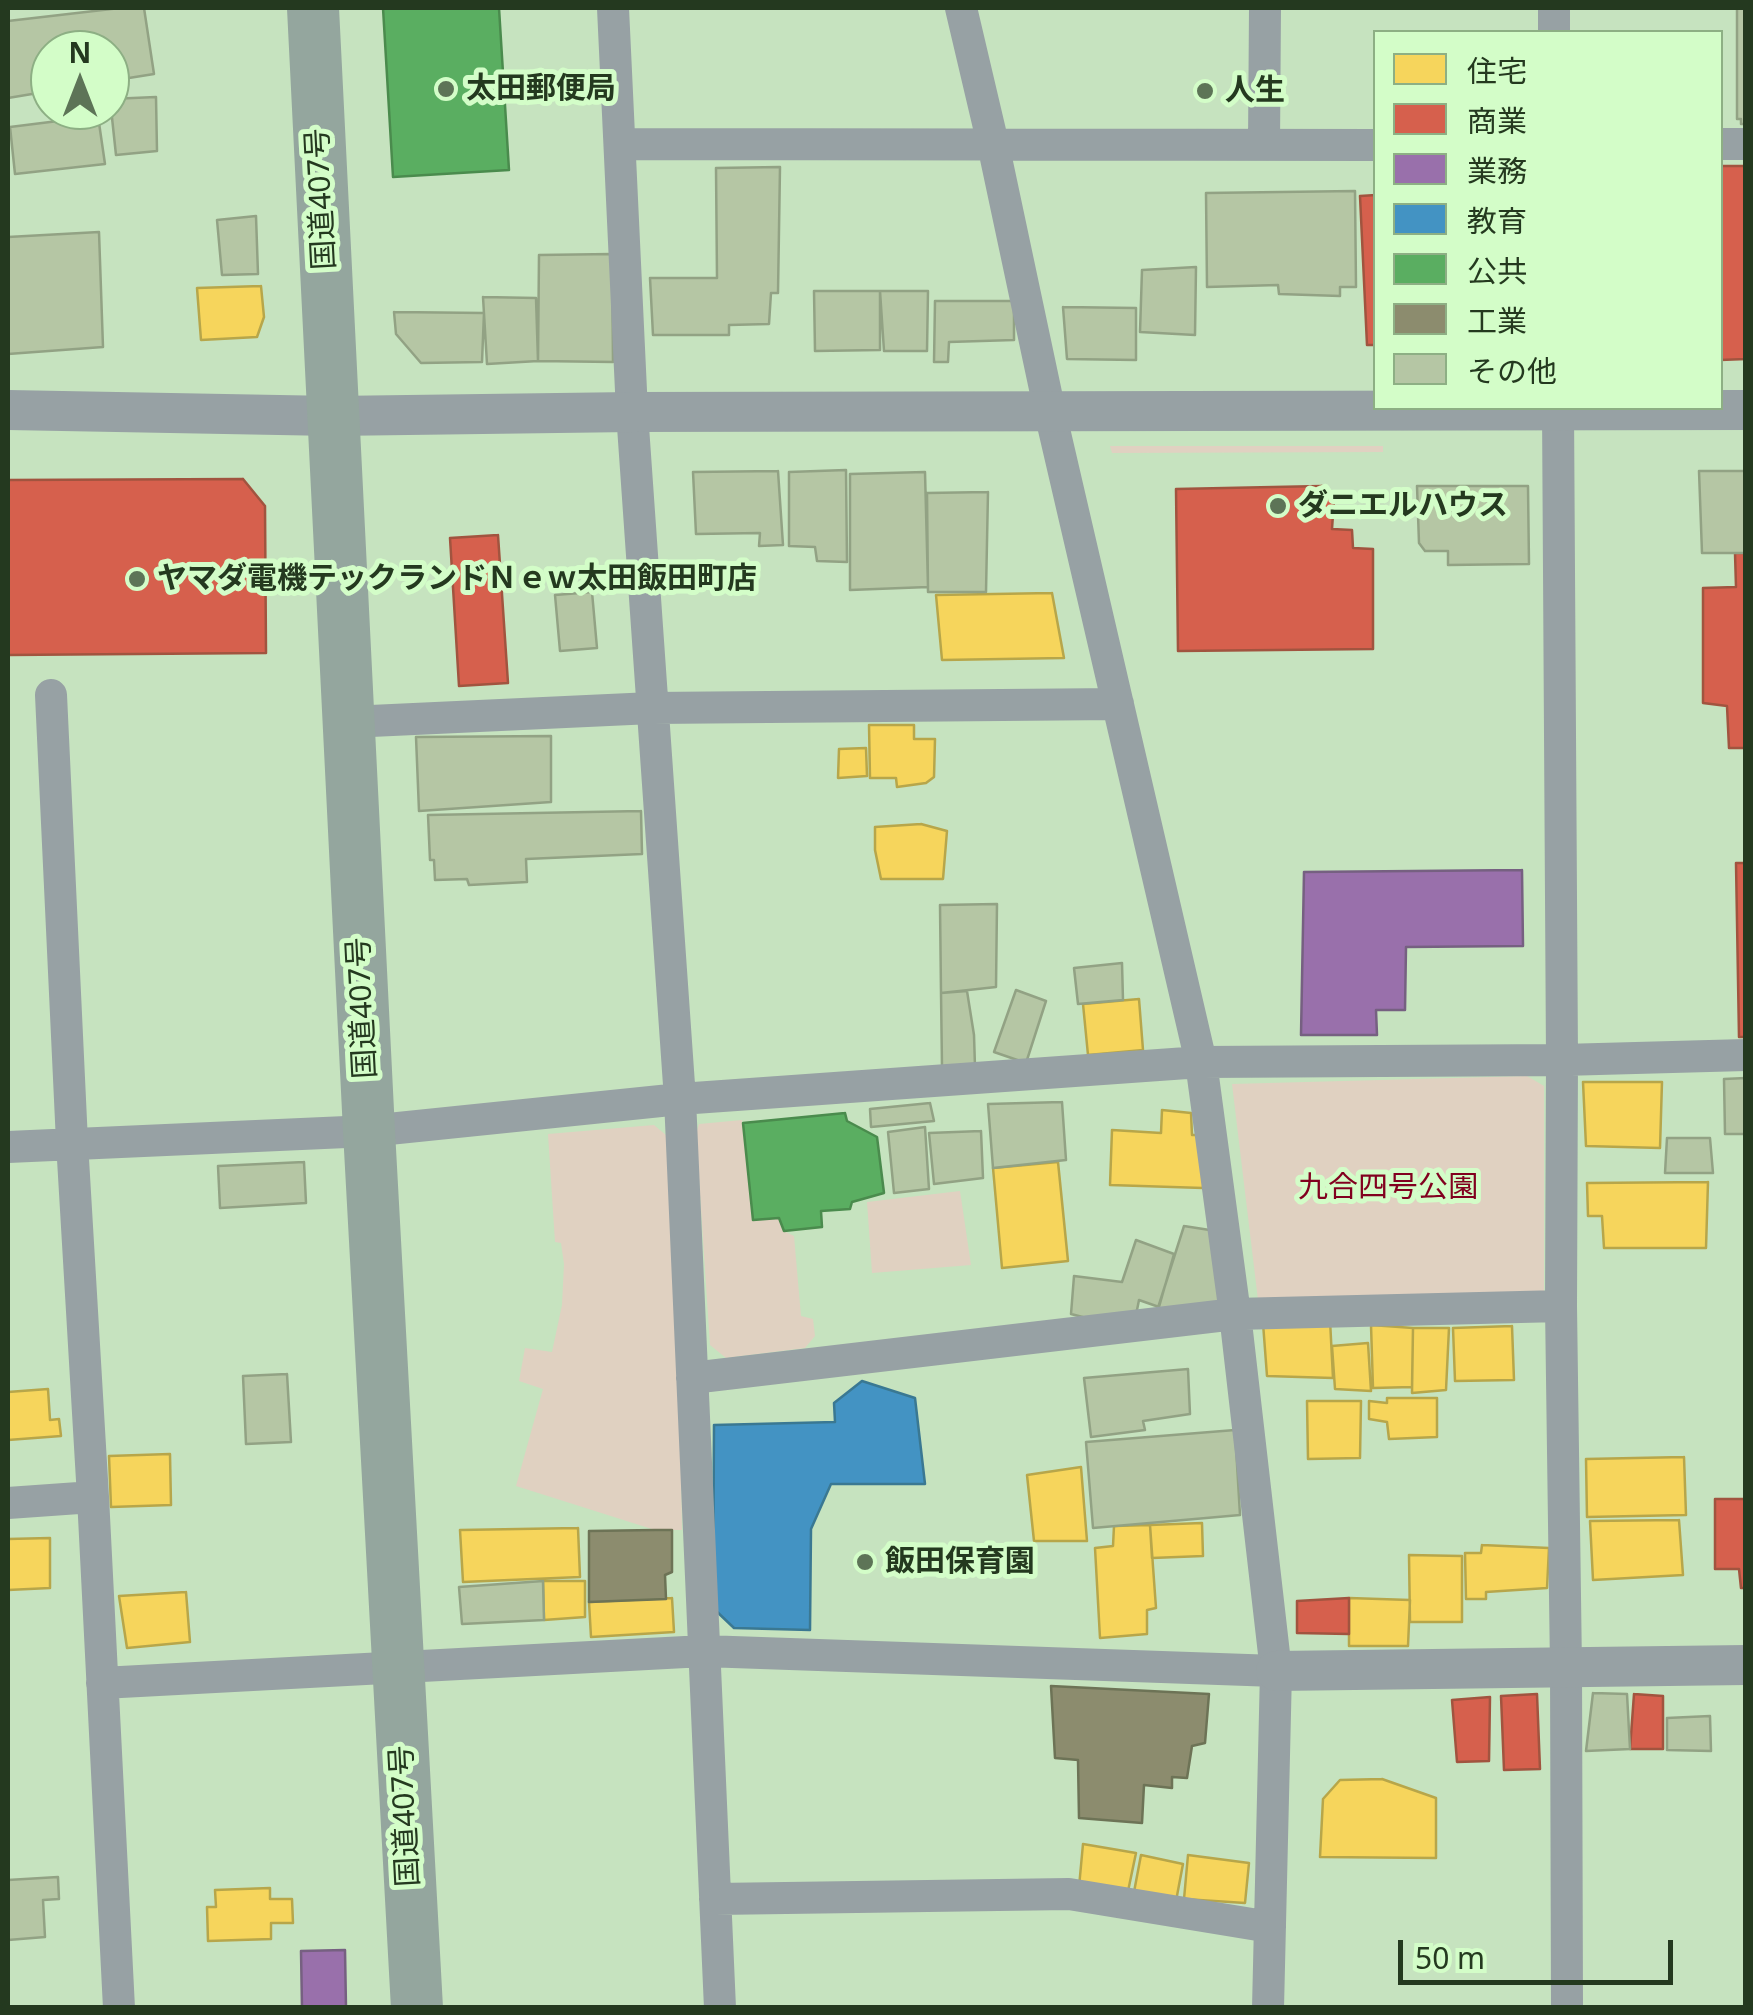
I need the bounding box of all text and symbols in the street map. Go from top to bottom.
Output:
north arrow [30,30,130,130]
legend [1373,30,1723,410]
text: N [69,33,91,71]
text: 住宅 [1467,50,1527,91]
place label: 太田郵便局 [466,71,616,107]
place label: 人生 [1225,73,1285,109]
marker: 太田郵便局 [435,78,457,100]
marker: 人生 [1194,80,1216,102]
text: 商業 [1467,100,1527,141]
street label: 国道407号 [300,127,344,271]
text: 業務 [1467,150,1527,191]
text: 教育 [1467,200,1527,241]
text: 公共 [1467,250,1527,291]
text: 工業 [1467,300,1527,341]
text: その他 [1467,350,1557,391]
place label: ダニエルハウス [1298,488,1508,524]
marker: ダニエルハウス [1267,495,1289,517]
place label: ヤマダ電機テックランドＮｅｗ太田飯田町店 [157,561,757,597]
marker: ヤマダ電機テックランドＮｅｗ太田飯田町店 [126,568,148,590]
street label: 国道407号 [341,936,385,1080]
park label: 九合四号公園 [1298,1170,1478,1206]
place label: 飯田保育園 [885,1544,1035,1580]
marker: 飯田保育園 [854,1551,876,1573]
street label: 国道407号 [384,1744,428,1888]
scale bar [1403,1920,1678,1982]
text: 50 m [1415,1937,1485,1978]

